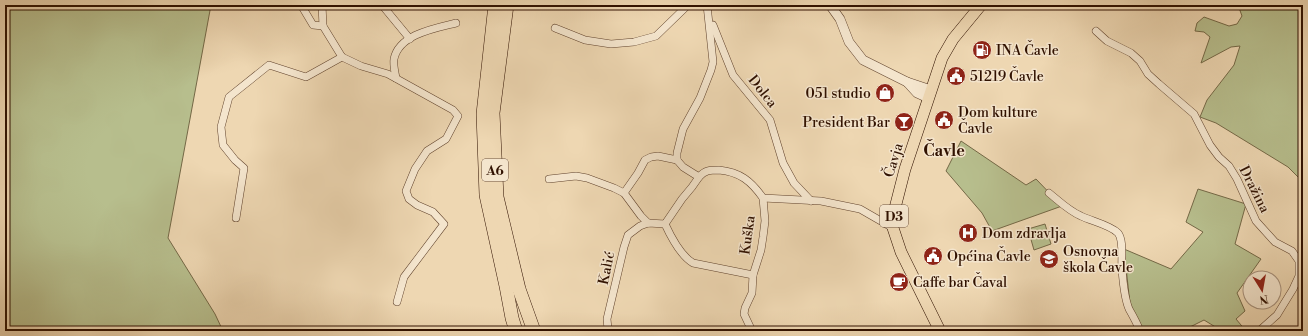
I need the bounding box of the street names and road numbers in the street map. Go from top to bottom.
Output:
street label: Dolca [744,72,781,112]
street label: Čavja [878,139,908,180]
road number: A6 [482,159,508,181]
street label: Dražina [1235,163,1274,217]
road number: D3 [880,205,908,227]
street label: Kuška [736,213,760,256]
street label: Kalić [595,250,619,287]

